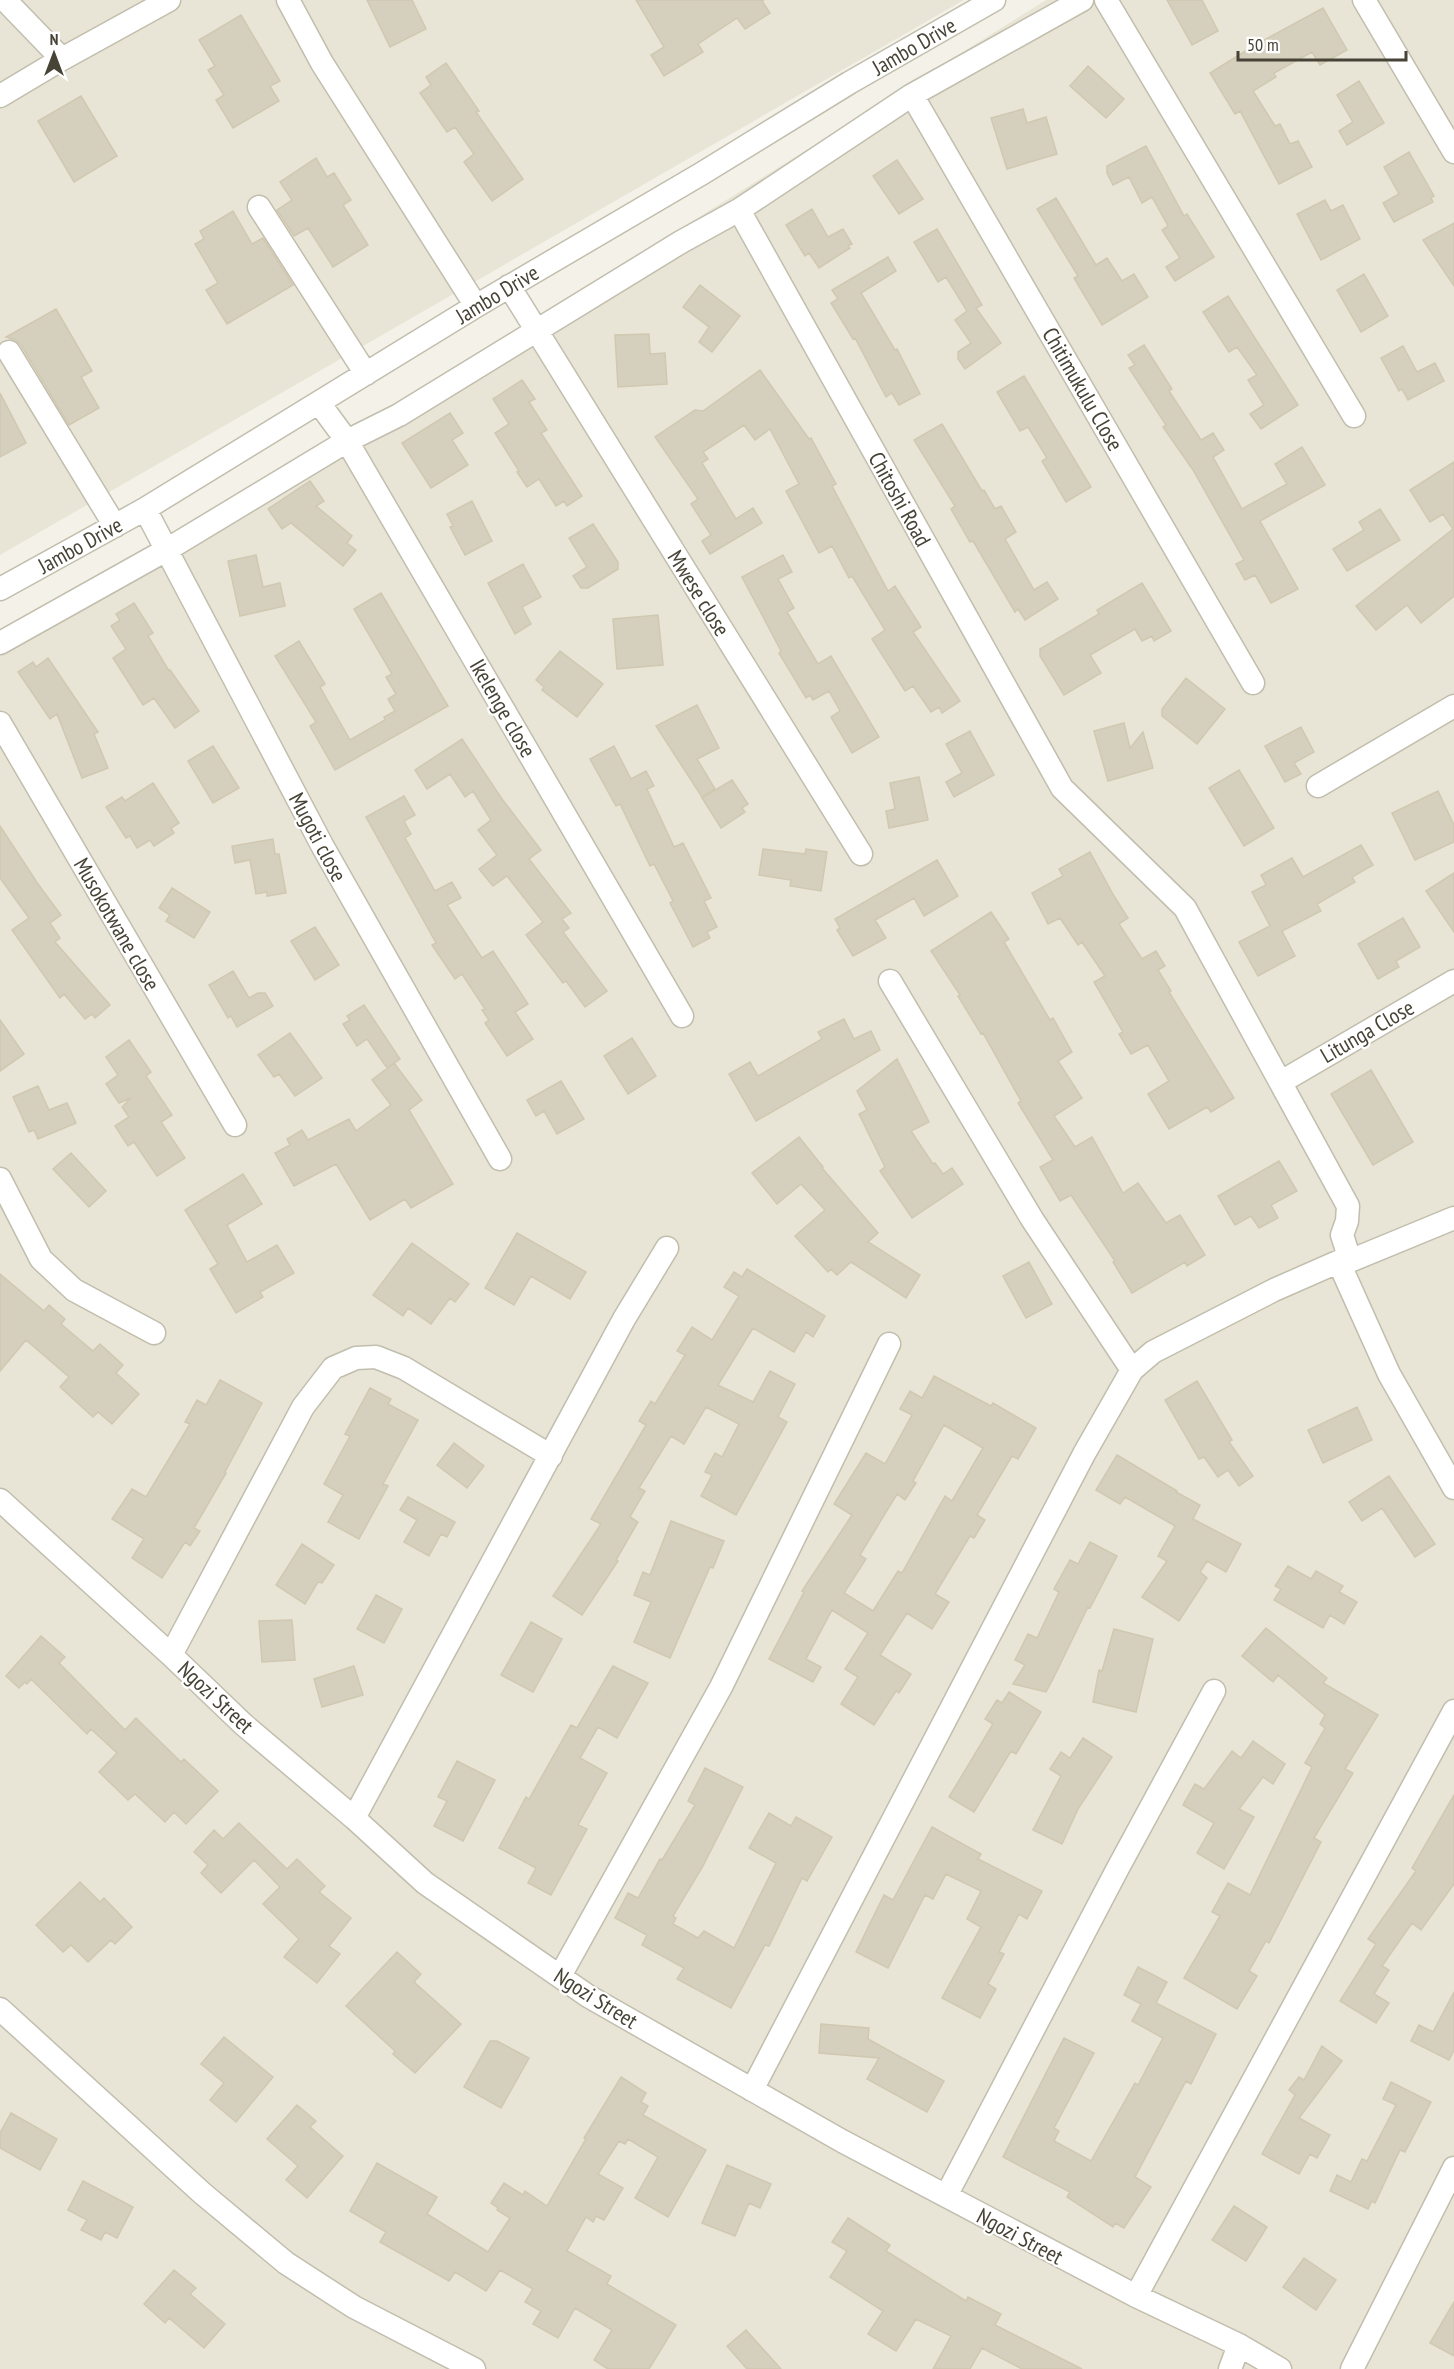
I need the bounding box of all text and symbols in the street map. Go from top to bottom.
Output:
street label: Jambo Drive [866,11,961,82]
north arrow [24,24,84,84]
scale bar [1238,24,1406,62]
text: N [50,29,58,49]
text: 50 m [1247,33,1279,56]
street label: Jambo Drive [449,258,544,330]
street label: Chitimukulu Close [1036,322,1130,456]
street label: Chitoshi Road [863,447,937,551]
street label: Jambo Drive [32,510,127,580]
street label: Mwese close [662,545,736,641]
street label: Ikelenge close [464,654,542,762]
street label: Mugoti close [283,788,353,886]
street label: Musokotwane close [68,853,166,995]
street label: Litunga Close [1315,993,1419,1069]
street label: Ngozi Street [172,1655,260,1739]
street label: Ngozi Street [549,1961,643,2035]
street label: Ngozi Street [972,2202,1068,2270]

